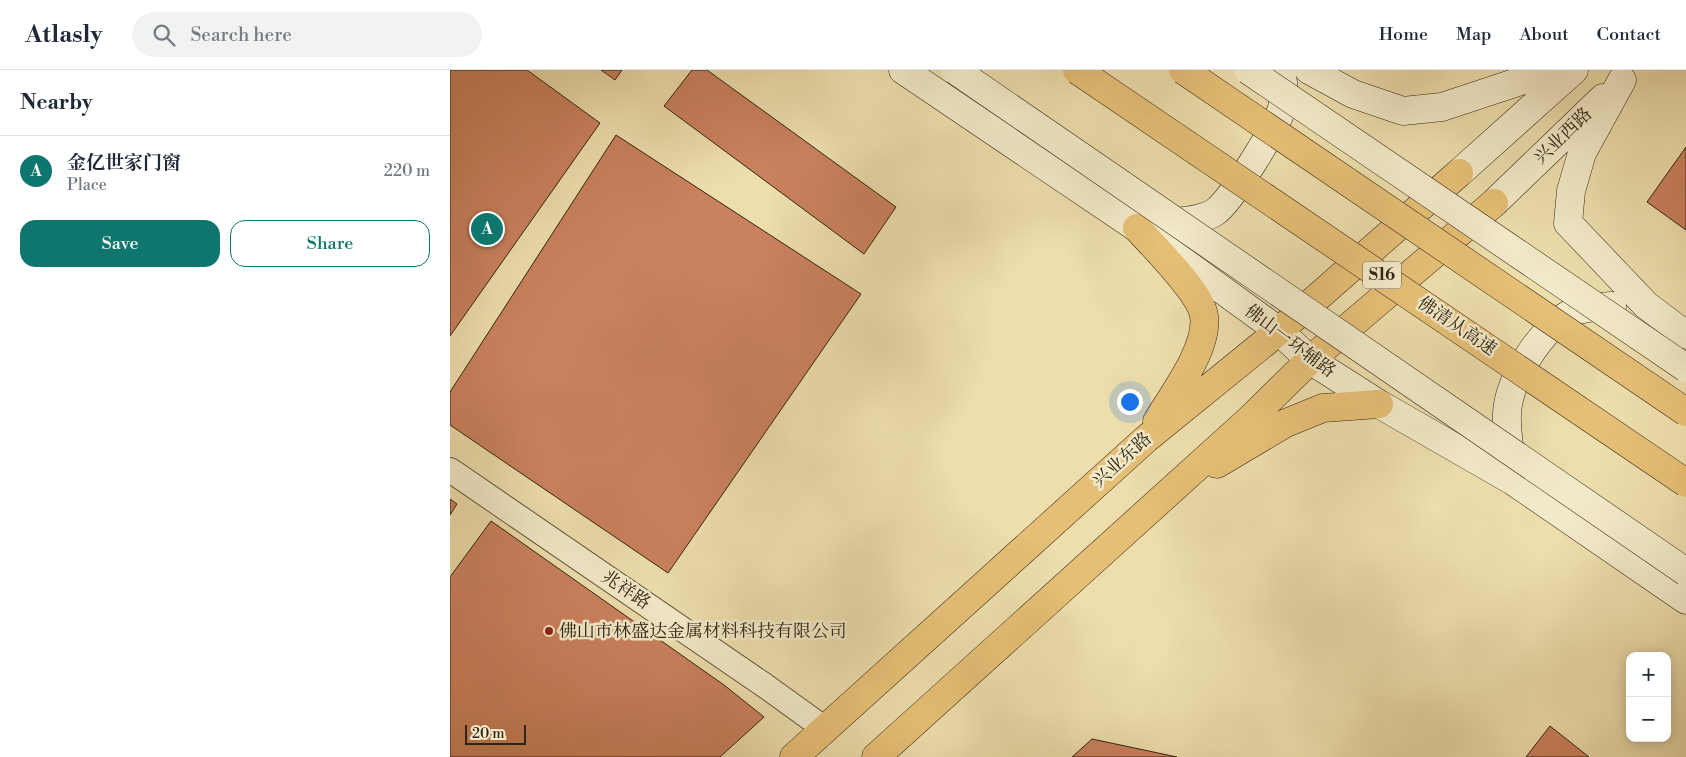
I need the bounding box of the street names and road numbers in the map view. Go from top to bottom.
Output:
street label: 兴业西路 [1529,103,1597,169]
road number: S16 [1363,262,1401,288]
street label: 佛清从高速 [1413,291,1501,361]
street label: 佛山一环辅路 [1240,299,1340,383]
street label: 兴业东路 [1088,427,1156,493]
street label: 兆祥路 [597,565,655,615]

